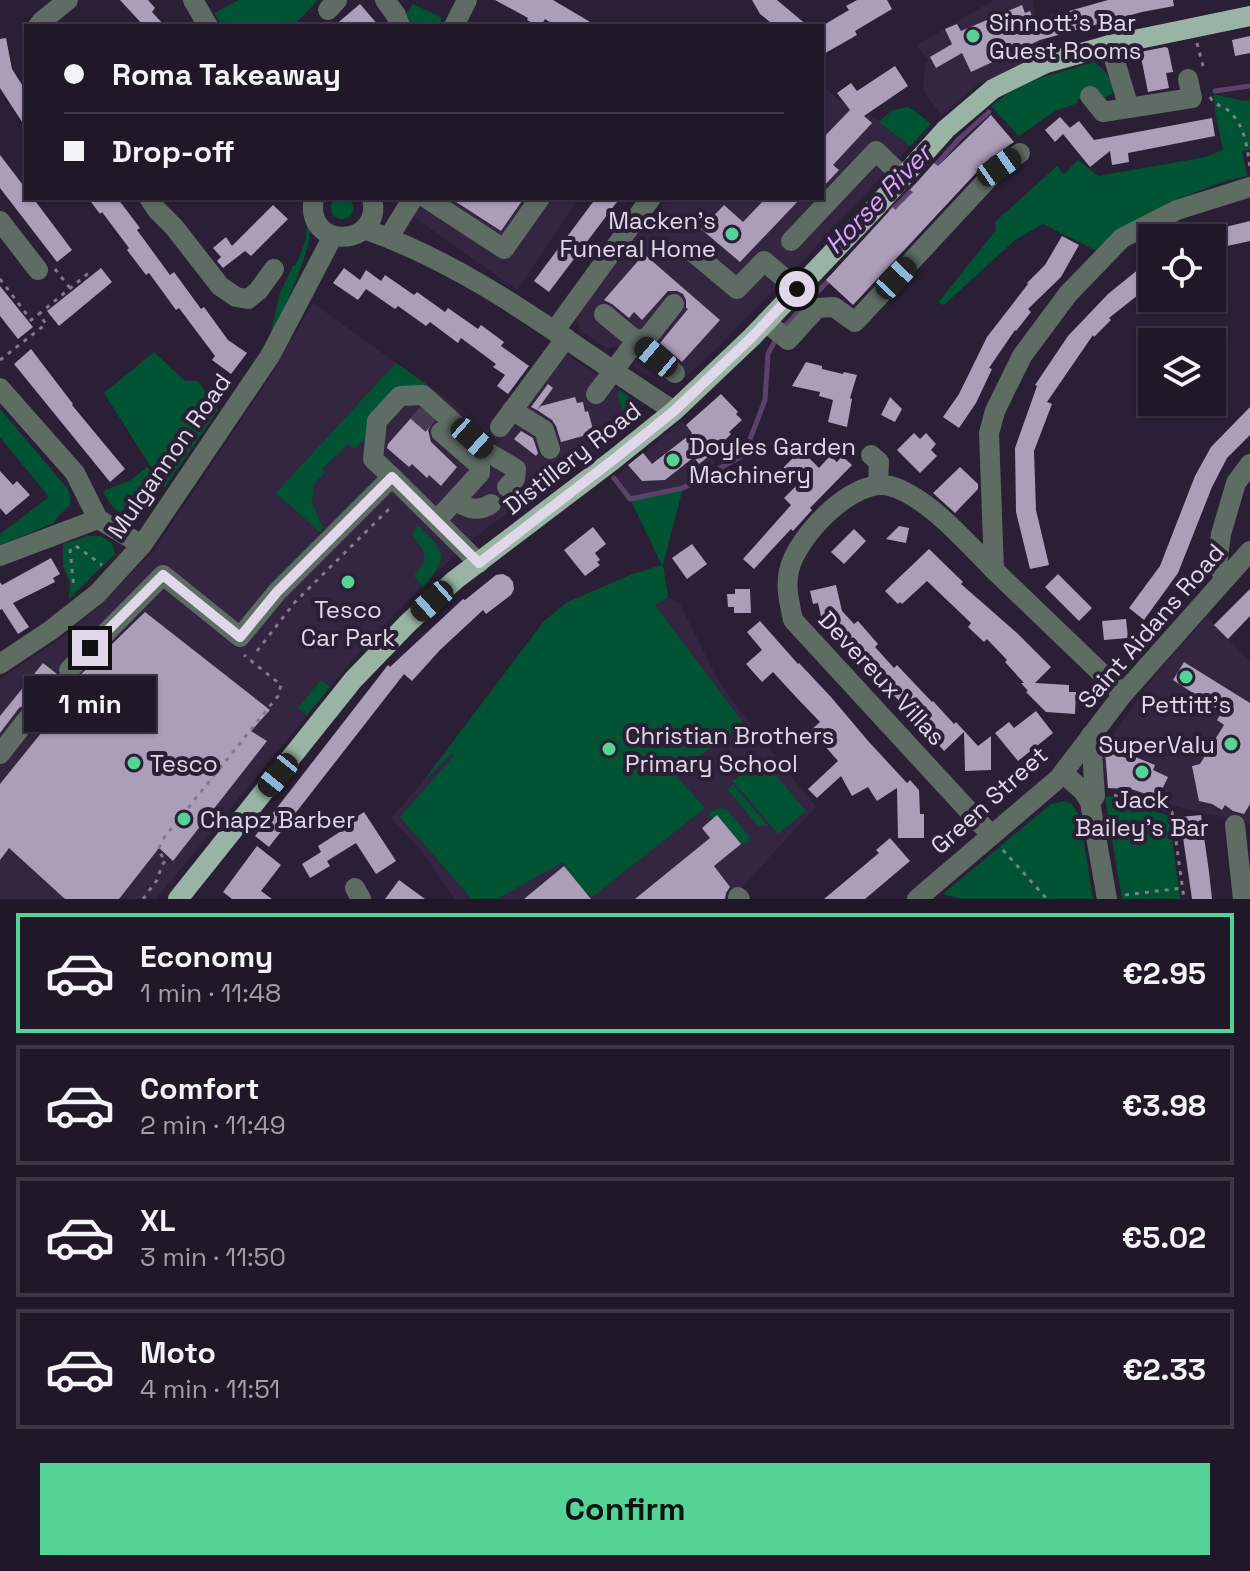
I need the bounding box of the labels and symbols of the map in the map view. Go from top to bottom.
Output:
place label: Sinnott's Bar Guest Rooms [989,7,1141,66]
marker: Sinnott's Bar Guest Rooms [964,27,982,45]
water label: Horse River [817,135,941,261]
car [972,143,1026,191]
place label: Macken's Funeral Home [560,205,716,264]
marker: Macken's Funeral Home [723,225,741,243]
car [871,252,921,304]
route start [779,271,815,307]
car [630,332,682,382]
street label: Mulgannon Road [100,367,238,545]
street label: Distillery Road [497,395,647,521]
car [446,413,498,463]
place label: Doyles Garden Machinery [689,431,856,490]
marker: Doyles Garden Machinery [664,451,682,469]
street label: Saint Aidans Road [1071,537,1231,715]
marker: Tesco Car Park [339,573,357,591]
car [406,576,458,626]
place label: Tesco Car Park [301,594,395,653]
street label: Devereux Villas [812,604,952,752]
route end [72,630,108,666]
marker: Pettitt's [1177,668,1195,686]
callout: 1 min [24,676,156,732]
place label: Pettitt's [1141,689,1231,720]
place label: Christian Brothers Primary School [625,720,834,779]
place label: SuperValu [1099,729,1215,760]
marker: SuperValu [1222,735,1240,753]
street label: Green Street [924,739,1054,861]
marker: Christian Brothers Primary School [600,740,618,758]
place label: Tesco [150,748,218,779]
car [254,749,302,801]
marker: Tesco [125,754,143,772]
marker: Jack Bailey’s Bar [1133,763,1151,781]
place label: Jack Bailey’s Bar [1075,784,1209,843]
place label: Chapz Barber [200,804,355,835]
marker: Chapz Barber [175,810,193,828]

